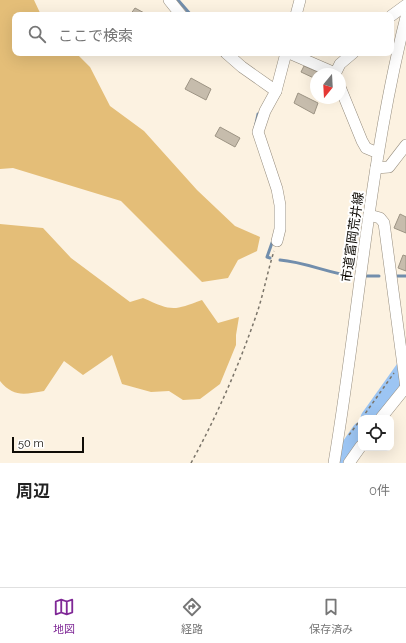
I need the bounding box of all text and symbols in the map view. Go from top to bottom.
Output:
search box [12,12,394,56]
icon: search [26,23,48,45]
text: ここで検索 [58,27,133,45]
north arrow [310,68,346,104]
street label: 市道富岡荒井線 [339,191,366,283]
map controls [358,415,394,451]
button: locate [358,415,394,451]
scale bar [12,435,84,454]
text: 50 m [18,437,44,450]
text: 周辺 [16,481,50,501]
text: 0件 [369,483,390,498]
tab: 地図 [53,596,75,636]
tab: 経路 [181,596,203,636]
tab: 保存済み [309,596,353,636]

